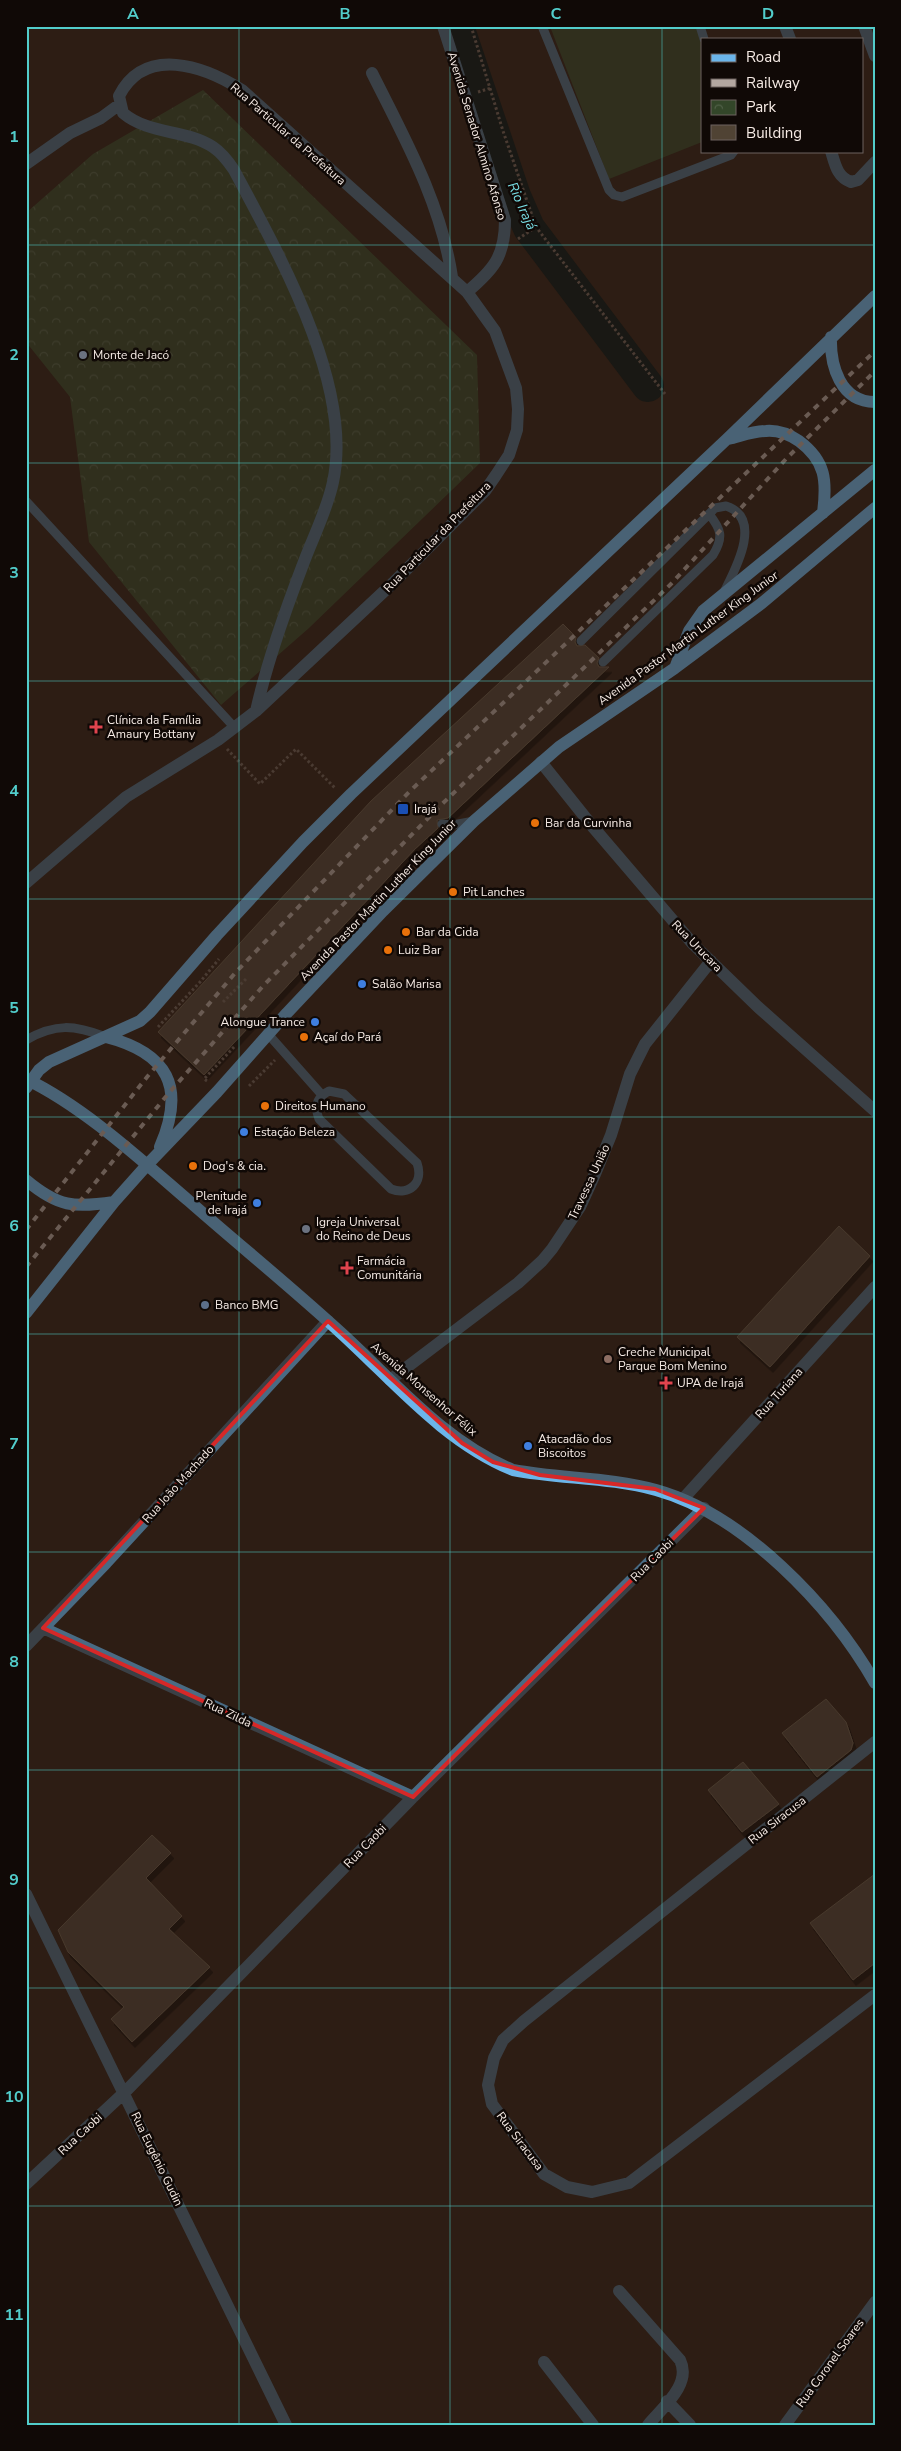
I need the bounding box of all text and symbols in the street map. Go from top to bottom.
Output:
text: A [127,3,139,25]
text: B [339,3,351,25]
text: C [551,3,562,25]
text: D [762,3,774,25]
legend [701,38,864,152]
text: Road [746,47,781,67]
street label: Avenida Senador Almino Afonso [444,50,510,222]
text: Railway [746,73,800,93]
street label: Rua Particular da Prefeitura [227,79,349,189]
text: Park [746,97,776,117]
text: Building [746,123,802,143]
text: 1 [9,126,19,148]
water label: Rio Irajá [503,179,541,234]
text: 2 [9,344,19,366]
place label: Monte de Jacó [93,347,170,363]
marker: Monte de Jacó [77,349,89,361]
street label: Rua Particular da Prefeitura [380,478,494,596]
text: 3 [9,562,19,584]
street label: Avenida Pastor Martin Luther King Junior [595,567,782,709]
place label: Clínica da Família Amaury Bottany [107,712,201,742]
marker: Clínica da Família Amaury Bottany [89,720,103,734]
text: 4 [9,780,19,802]
place label: Irajá [414,801,437,817]
marker: Irajá [396,802,410,816]
street label: Avenida Pastor Martin Luther King Junior [296,815,460,984]
place label: Bar da Curvinha [545,815,632,831]
marker: Bar da Curvinha [529,817,541,829]
place label: Pit Lanches [463,884,525,900]
marker: Pit Lanches [447,886,459,898]
street label: Rua Urucara [668,917,726,975]
place label: Bar da Cida [416,924,479,940]
marker: Bar da Cida [400,926,412,938]
place label: Luiz Bar [398,942,442,958]
marker: Luiz Bar [382,944,394,956]
place label: Salão Marisa [372,976,441,992]
marker: Salão Marisa [356,978,368,990]
text: 5 [9,997,19,1019]
place label: Alongue Trance [221,1014,305,1030]
marker: Alongue Trance [309,1016,321,1028]
place label: Açaí do Pará [314,1029,381,1045]
marker: Açaí do Pará [298,1031,310,1043]
place label: Direitos Humano [275,1098,366,1114]
marker: Direitos Humano [259,1100,271,1112]
place label: Estação Beleza [254,1124,335,1140]
marker: Estação Beleza [238,1126,250,1138]
street label: Travessa União [564,1141,614,1222]
place label: Dog's & cia. [203,1158,266,1174]
marker: Dog's & cia. [187,1160,199,1172]
place label: Plenitude de Irajá [196,1188,247,1218]
marker: Plenitude de Irajá [251,1197,263,1209]
place label: Igreja Universal do Reino de Deus [316,1214,411,1244]
text: 6 [9,1215,19,1237]
marker: Igreja Universal do Reino de Deus [300,1223,312,1235]
place label: Farmácia Comunitária [357,1253,422,1283]
marker: Farmácia Comunitária [341,1262,353,1274]
place label: Banco BMG [215,1297,279,1313]
marker: Banco BMG [199,1299,211,1311]
street label: Avenida Monsenhor Félix [367,1338,481,1440]
place label: Creche Municipal Parque Bom Menino [618,1344,727,1374]
marker: Creche Municipal Parque Bom Menino [602,1353,614,1365]
street label: Rua Turiana [752,1364,806,1422]
place label: UPA de Irajá [677,1375,744,1391]
marker: UPA de Irajá [659,1376,673,1390]
place label: Atacadão dos Biscoitos [538,1431,612,1461]
text: 7 [9,1433,19,1455]
marker: Atacadão dos Biscoitos [522,1440,534,1452]
street label: Rua João Machado [139,1441,218,1526]
street label: Rua Caobi [627,1535,677,1585]
text: 8 [9,1651,19,1673]
street label: Rua Zilda [202,1695,254,1731]
street label: Rua Siracusa [745,1792,809,1848]
street label: Rua Caobi [340,1821,390,1871]
text: 9 [9,1869,19,1891]
text: 10 [4,2086,24,2108]
street label: Rua Siracusa [493,2108,547,2174]
street label: Rua Caobi [54,2109,106,2159]
street label: Rua Eugênio Gudin [127,2109,187,2209]
text: 11 [4,2304,24,2326]
street label: Rua Coronel Soares [792,2315,868,2411]

